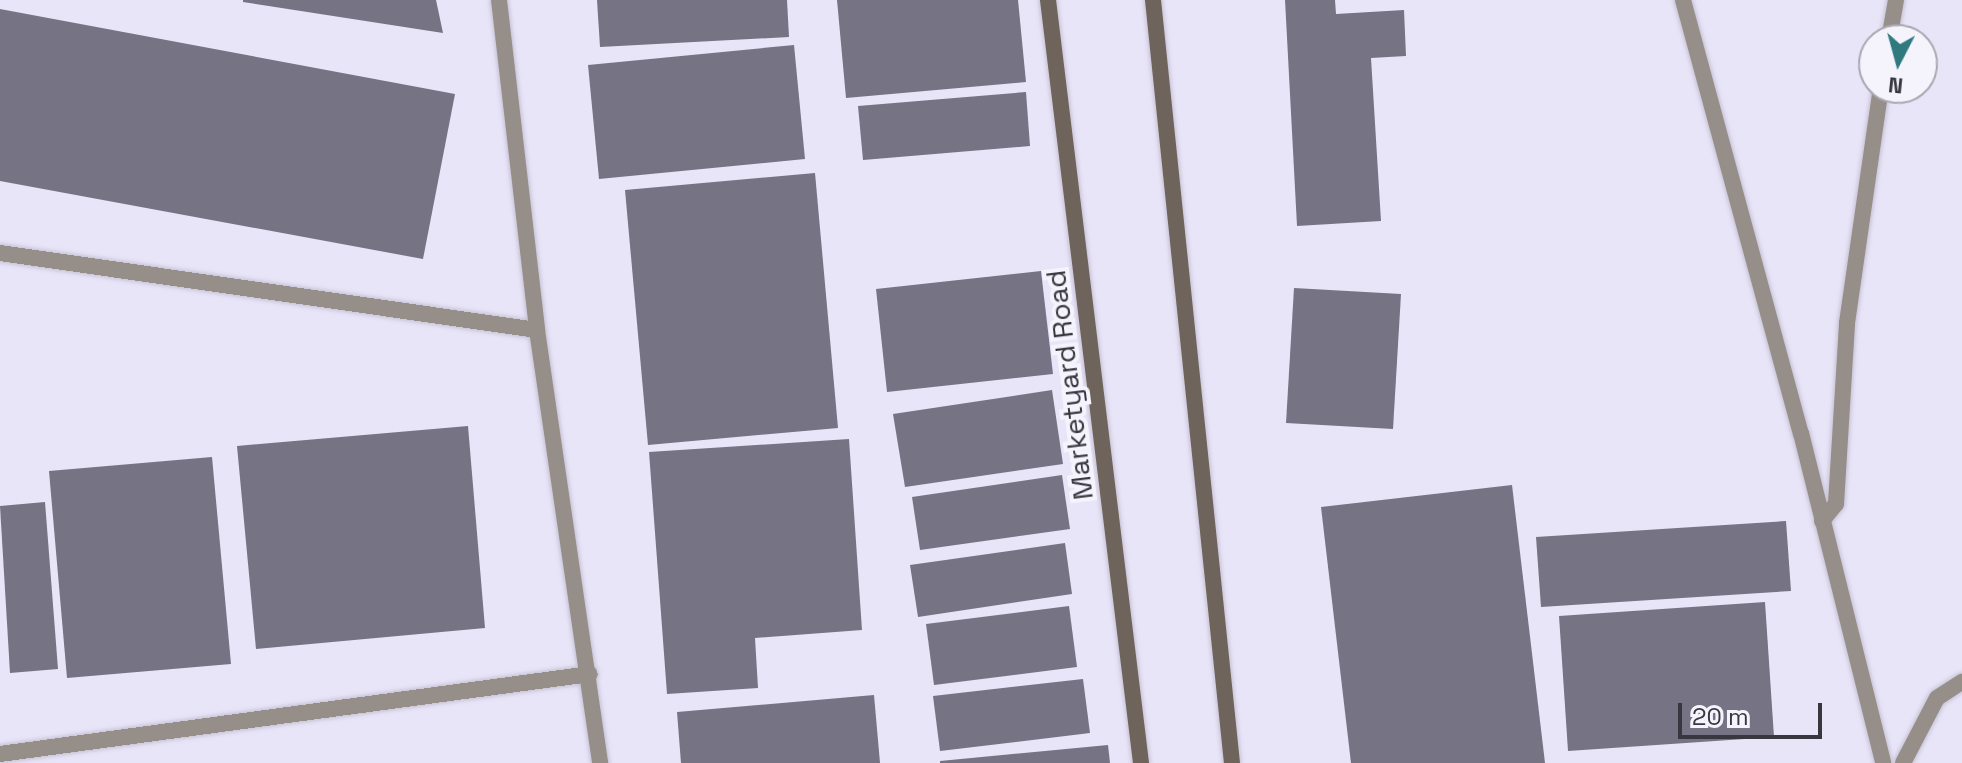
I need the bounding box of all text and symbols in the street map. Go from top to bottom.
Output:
north arrow [1858,24,1938,104]
text: N [1887,71,1904,101]
street label: Marketyard Road [1038,268,1100,502]
scale bar [1682,687,1826,737]
text: 20 m [1692,701,1749,732]

